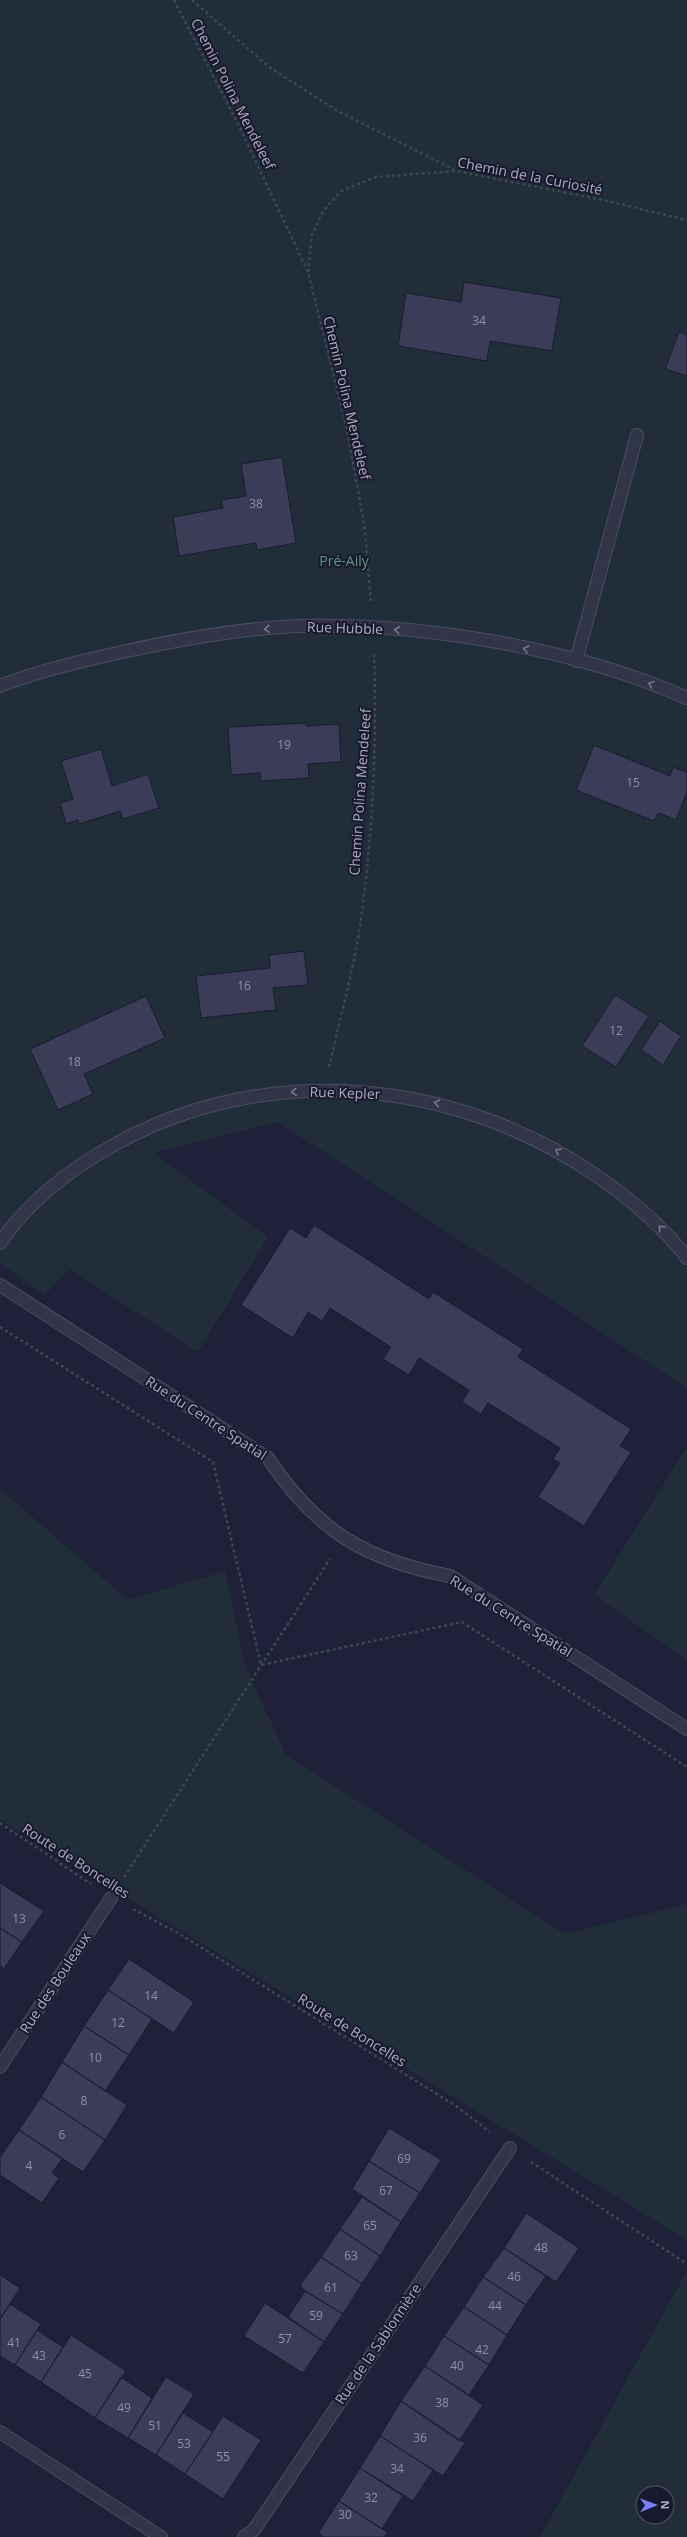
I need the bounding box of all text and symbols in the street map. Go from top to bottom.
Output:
street label: Chemin Polina Mendeleef [187,15,280,174]
street label: Chemin de la Curiosité [456,152,604,199]
house number: 34 [472,312,486,329]
street label: Chemin Polina Mendeleef [319,314,376,483]
house number: 38 [249,495,263,512]
park label: Pré-Aily [319,551,370,570]
street label: Rue Hubble [307,617,384,638]
one-way arrow [264,624,270,633]
one-way arrow [394,626,400,635]
one-way arrow [522,645,529,653]
one-way arrow [647,681,654,689]
street label: Chemin Polina Mendeleef [344,707,375,876]
house number: 19 [277,736,291,753]
house number: 15 [626,774,640,791]
house number: 16 [237,977,251,994]
house number: 12 [609,1022,623,1039]
house number: 18 [67,1053,81,1070]
street label: Rue Kepler [309,1082,381,1103]
one-way arrow [291,1088,297,1097]
one-way arrow [434,1100,440,1108]
one-way arrow [555,1148,562,1155]
one-way arrow [658,1225,666,1233]
street label: Rue du Centre Spatial [142,1371,271,1464]
street label: Rue du Centre Spatial [447,1570,576,1661]
street label: Route de Boncelles [19,1819,134,1903]
house number: 13 [12,1910,26,1927]
street label: Rue des Bouleaux [15,1928,95,2037]
house number: 14 [144,1987,158,2004]
street label: Route de Boncelles [294,1989,410,2071]
house number: 12 [111,2014,125,2031]
house number: 10 [88,2049,102,2066]
house number: 8 [81,2092,88,2109]
house number: 6 [59,2126,66,2143]
house number: 69 [397,2150,411,2167]
house number: 4 [26,2157,33,2174]
house number: 67 [379,2182,393,2199]
house number: 65 [363,2217,377,2234]
house number: 48 [534,2239,548,2256]
house number: 63 [344,2247,358,2264]
house number: 46 [507,2268,521,2285]
house number: 61 [324,2279,338,2296]
street label: Rue de la Sablonnière [330,2279,425,2408]
house number: 44 [488,2297,502,2314]
house number: 59 [309,2307,323,2324]
house number: 57 [278,2330,292,2347]
house number: 41 [7,2334,21,2351]
house number: 42 [475,2341,489,2358]
house number: 43 [32,2347,46,2364]
house number: 40 [450,2357,464,2374]
house number: 45 [78,2365,92,2382]
house number: 38 [435,2394,449,2411]
house number: 49 [117,2399,131,2416]
house number: 51 [148,2417,162,2434]
house number: 36 [413,2429,427,2446]
house number: 53 [177,2435,191,2452]
house number: 55 [216,2448,230,2465]
house number: 34 [390,2460,404,2477]
north arrow [635,2485,675,2525]
house number: 32 [364,2489,378,2506]
text: N [658,2500,673,2509]
house number: 30 [338,2506,352,2523]

